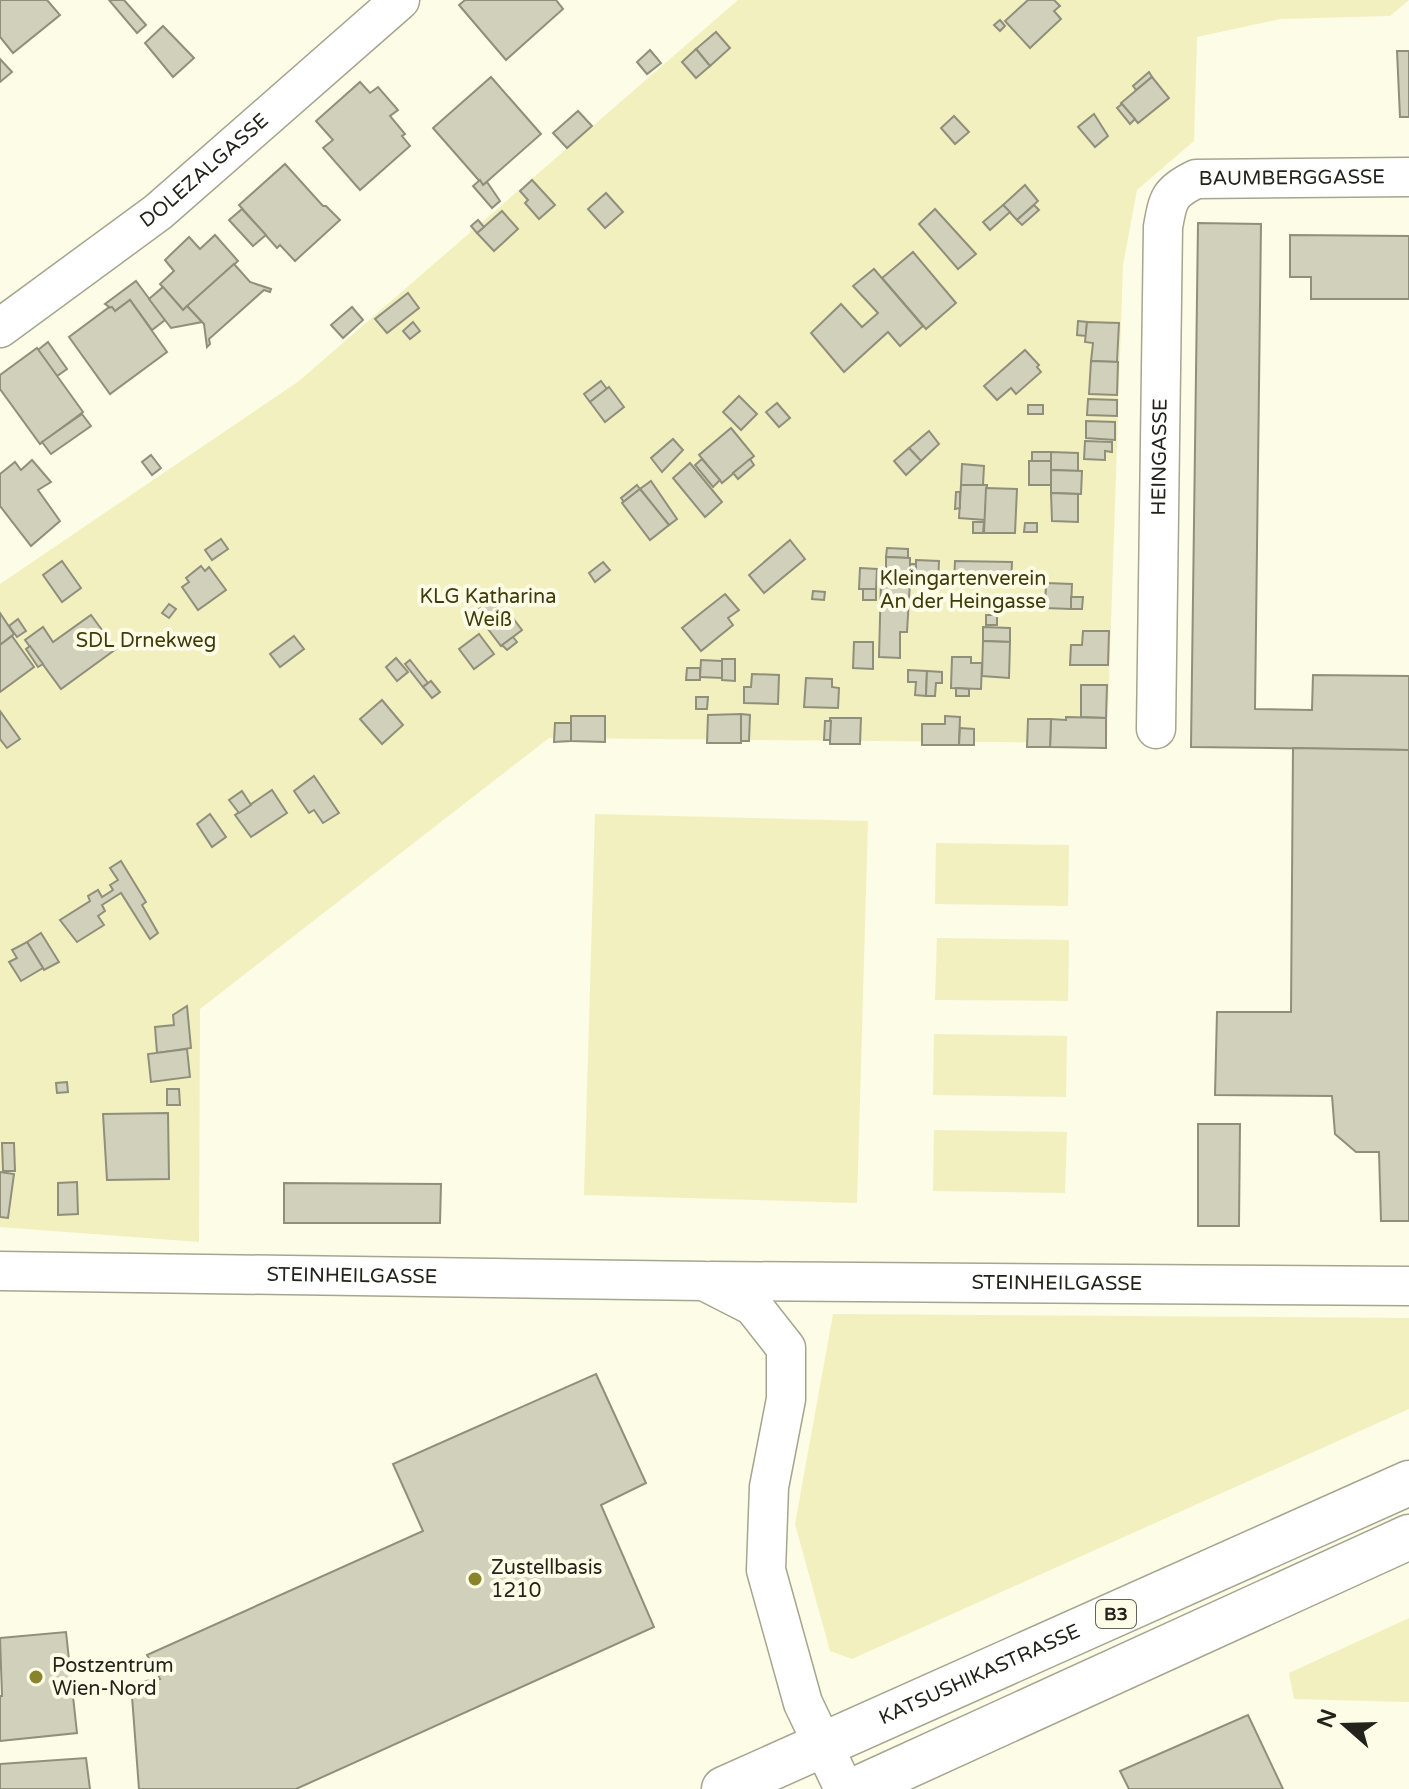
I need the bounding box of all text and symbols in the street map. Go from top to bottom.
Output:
street label: DOLEZALGASSE [135,109,274,233]
street label: BAUMBERGGASSE [1198,165,1385,191]
street label: HEINGASSE [1147,398,1173,516]
park label: Kleingartenverein An der Heingasse [880,567,1046,614]
park label: KLG Katharina Weiß [420,585,556,632]
park label: SDL Drnekweg [76,629,216,653]
street label: STEINHEILGASSE [266,1263,438,1289]
street label: STEINHEILGASSE [971,1271,1143,1296]
place label: Zustellbasis 1210 [491,1556,602,1603]
marker: Zustellbasis 1210 [466,1570,484,1588]
road number: B3 [1096,1600,1136,1628]
street label: KATSUSHIKASTRASSE [875,1619,1084,1730]
place label: Postzentrum Wien-Nord [52,1654,174,1701]
marker: Postzentrum Wien-Nord [27,1668,45,1686]
north arrow [1305,1685,1385,1765]
text: N [1312,1706,1342,1731]

